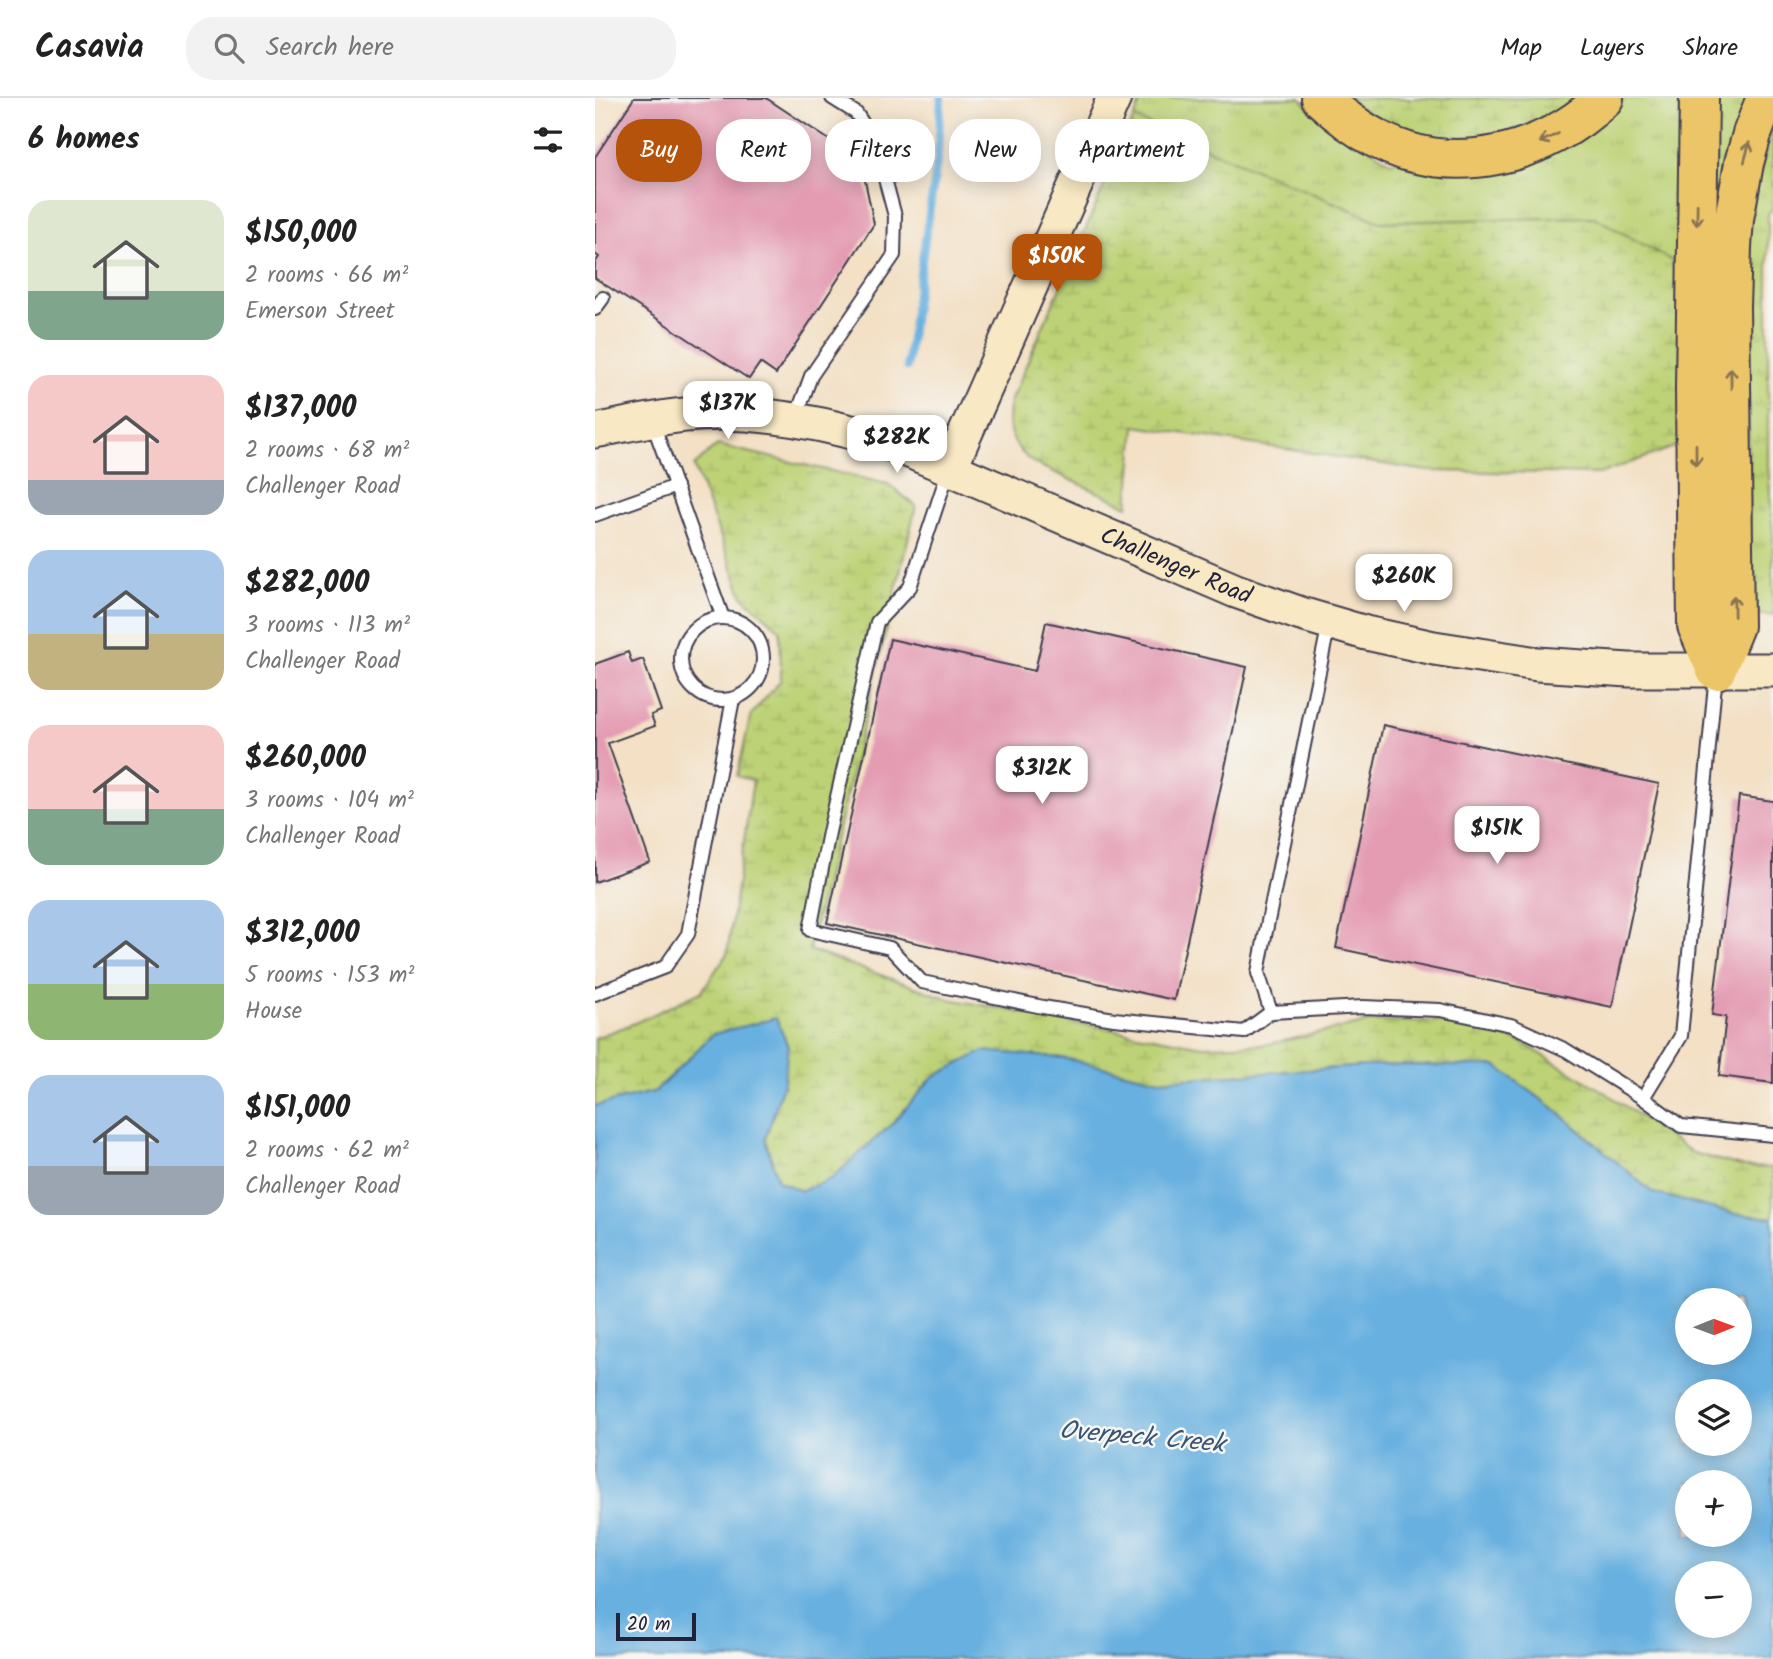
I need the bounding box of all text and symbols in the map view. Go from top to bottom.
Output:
search box [186,17,676,80]
text: Casavia [35,22,144,75]
text: Search here [266,27,394,69]
icon: search [210,29,248,67]
text: Map [1500,29,1542,68]
text: Layers [1580,29,1644,68]
text: Share [1682,29,1738,68]
text: 6 homes [28,116,140,164]
chip: Buy [616,119,702,182]
chip: Rent [716,119,811,182]
chip: Filters [825,119,935,182]
chip: New [949,119,1041,182]
chip: Apartment [1055,119,1209,182]
icon: filters [529,121,567,159]
one-way arrow [1539,131,1560,145]
one-way arrow [1742,141,1755,163]
one-way arrow [1690,203,1704,226]
text: $150,000 [245,210,356,258]
icon: home [84,228,168,312]
pin: $150K [1008,234,1106,294]
text: $150K [1028,239,1086,275]
text: 2 rooms · 66 m² [245,258,408,294]
text: Emerson Street [245,294,395,330]
one-way arrow [1724,367,1738,390]
pin: $137K [679,382,777,441]
text: $137,000 [245,385,356,433]
text: $137K [699,386,757,422]
icon: home [84,403,168,487]
pin: $282K [848,416,946,475]
text: $282K [863,420,931,456]
text: 2 rooms · 68 m² [245,433,409,469]
one-way arrow [1689,443,1703,466]
text: Challenger Road [245,469,400,505]
street label: Challenger Road [1094,517,1258,616]
pin: $260K [1355,554,1453,614]
text: $260K [1371,559,1437,595]
text: $282,000 [245,560,369,608]
icon: home [84,578,168,662]
one-way arrow [1727,594,1741,617]
text: 3 rooms · 113 m² [245,608,410,644]
text: Challenger Road [245,644,400,680]
text: $260,000 [245,735,366,783]
pin: $312K [993,746,1091,806]
text: $312K [1012,751,1072,787]
icon: home [84,753,168,837]
text: 3 rooms · 104 m² [245,783,414,819]
pin: $151K [1448,806,1546,866]
text: $151K [1471,811,1524,847]
text: Challenger Road [245,819,400,855]
text: $312,000 [245,910,360,958]
icon: home [84,928,168,1012]
text: 5 rooms · 153 m² [245,958,414,994]
text: House [245,994,302,1030]
text: $151,000 [245,1085,350,1133]
icon: home [84,1103,168,1187]
text: 2 rooms · 62 m² [245,1133,409,1169]
text: Challenger Road [245,1169,400,1205]
north arrow [1675,1288,1752,1365]
map controls [1675,1288,1752,1638]
button: layers [1675,1379,1752,1456]
water label: Overpeck Creek [1058,1410,1230,1466]
button: + [1675,1470,1752,1547]
button: − [1675,1561,1752,1638]
scale bar [616,1610,697,1642]
text: 20 m [627,1610,670,1640]

